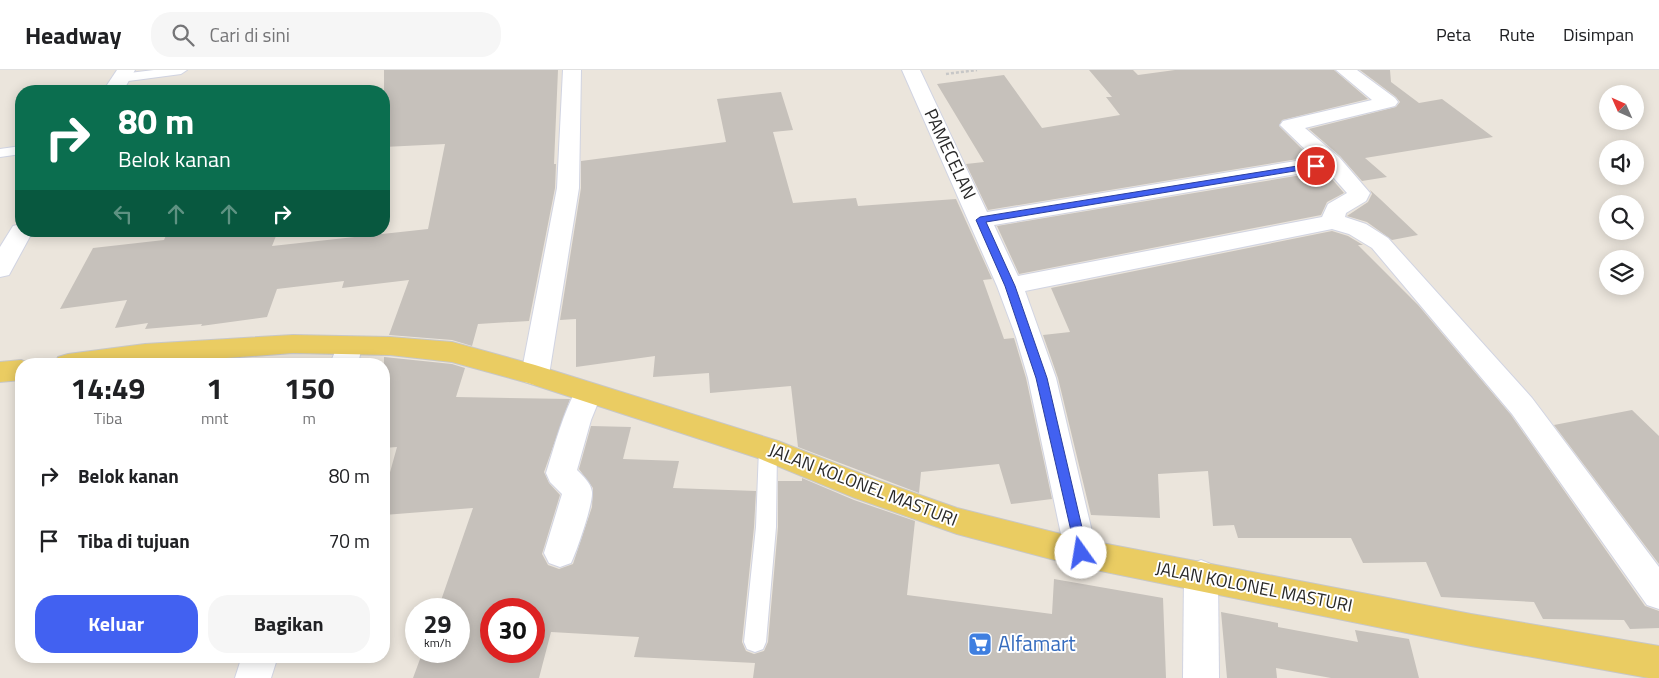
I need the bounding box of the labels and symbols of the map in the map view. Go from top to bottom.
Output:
north arrow [1599,85,1644,130]
street label: PAMECELAN [918,104,983,203]
pin [1295,145,1337,187]
street label: JALAN KOLONEL MASTURI [765,436,961,533]
position arrow [1054,526,1106,578]
street label: JALAN KOLONEL MASTURI [1153,554,1355,619]
speed limit sign: 30 [480,598,545,663]
place label: Alfamart [998,627,1076,659]
supermarket icon: Alfamart [967,631,993,657]

